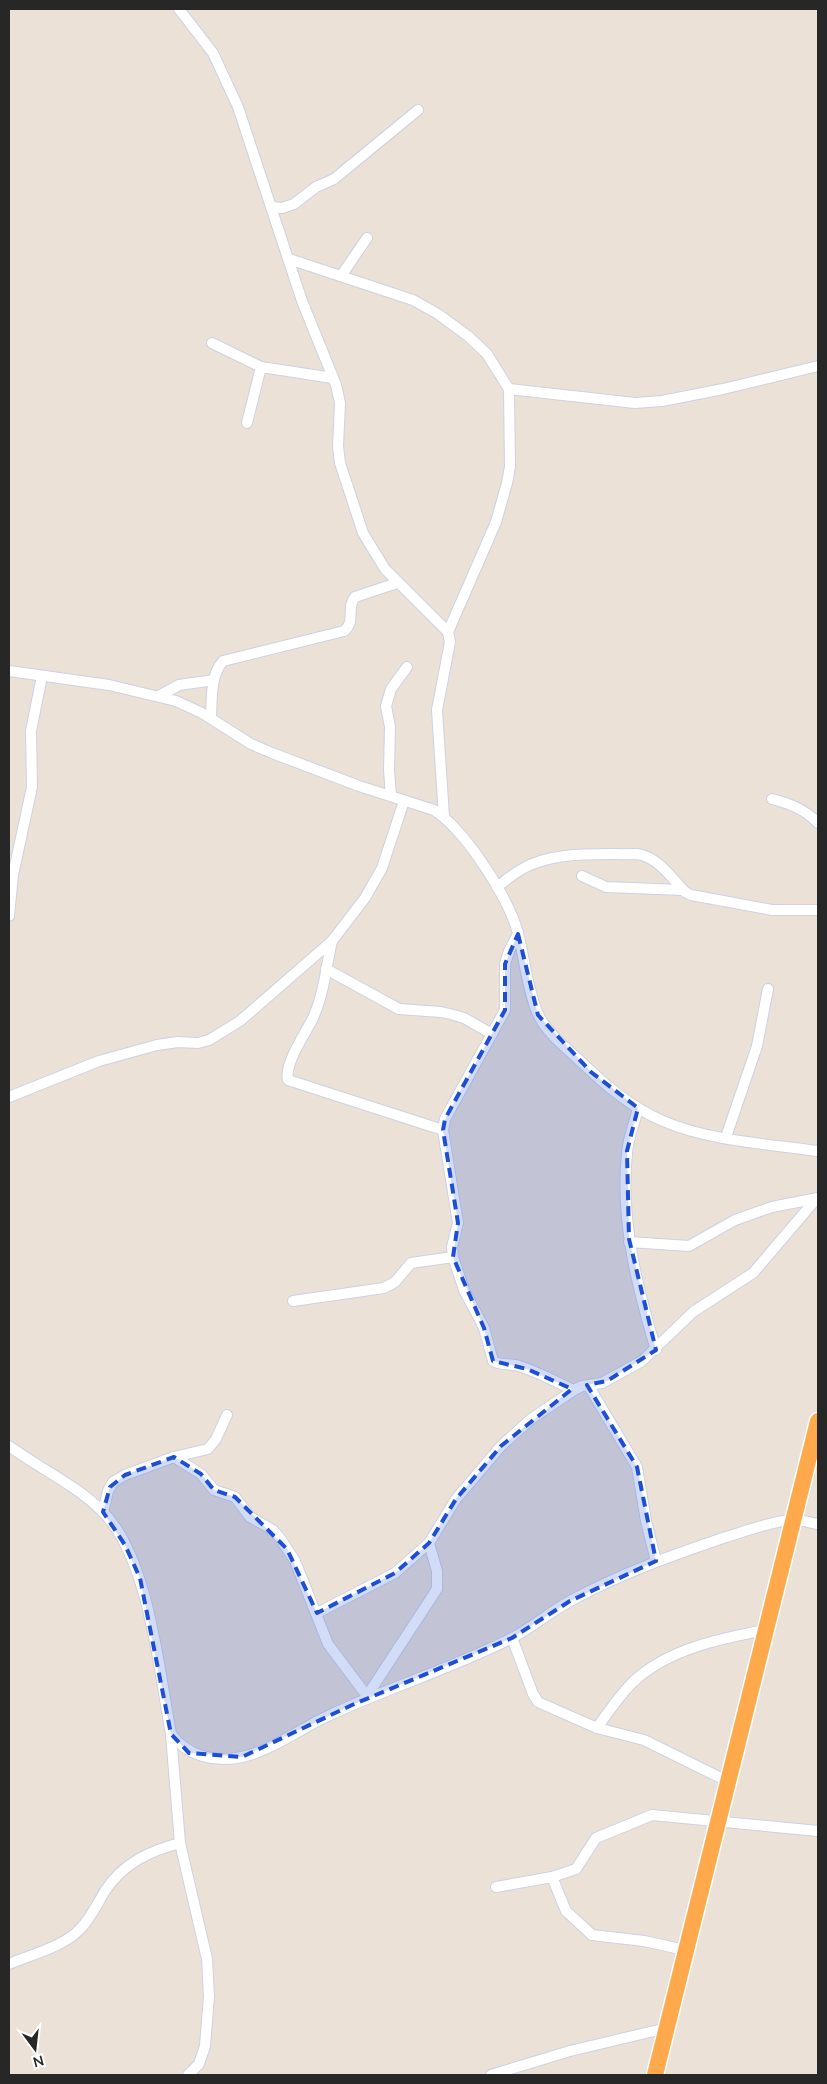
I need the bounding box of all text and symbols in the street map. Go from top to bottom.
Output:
north arrow [10,2024,60,2074]
text: N [31,2051,46,2072]

